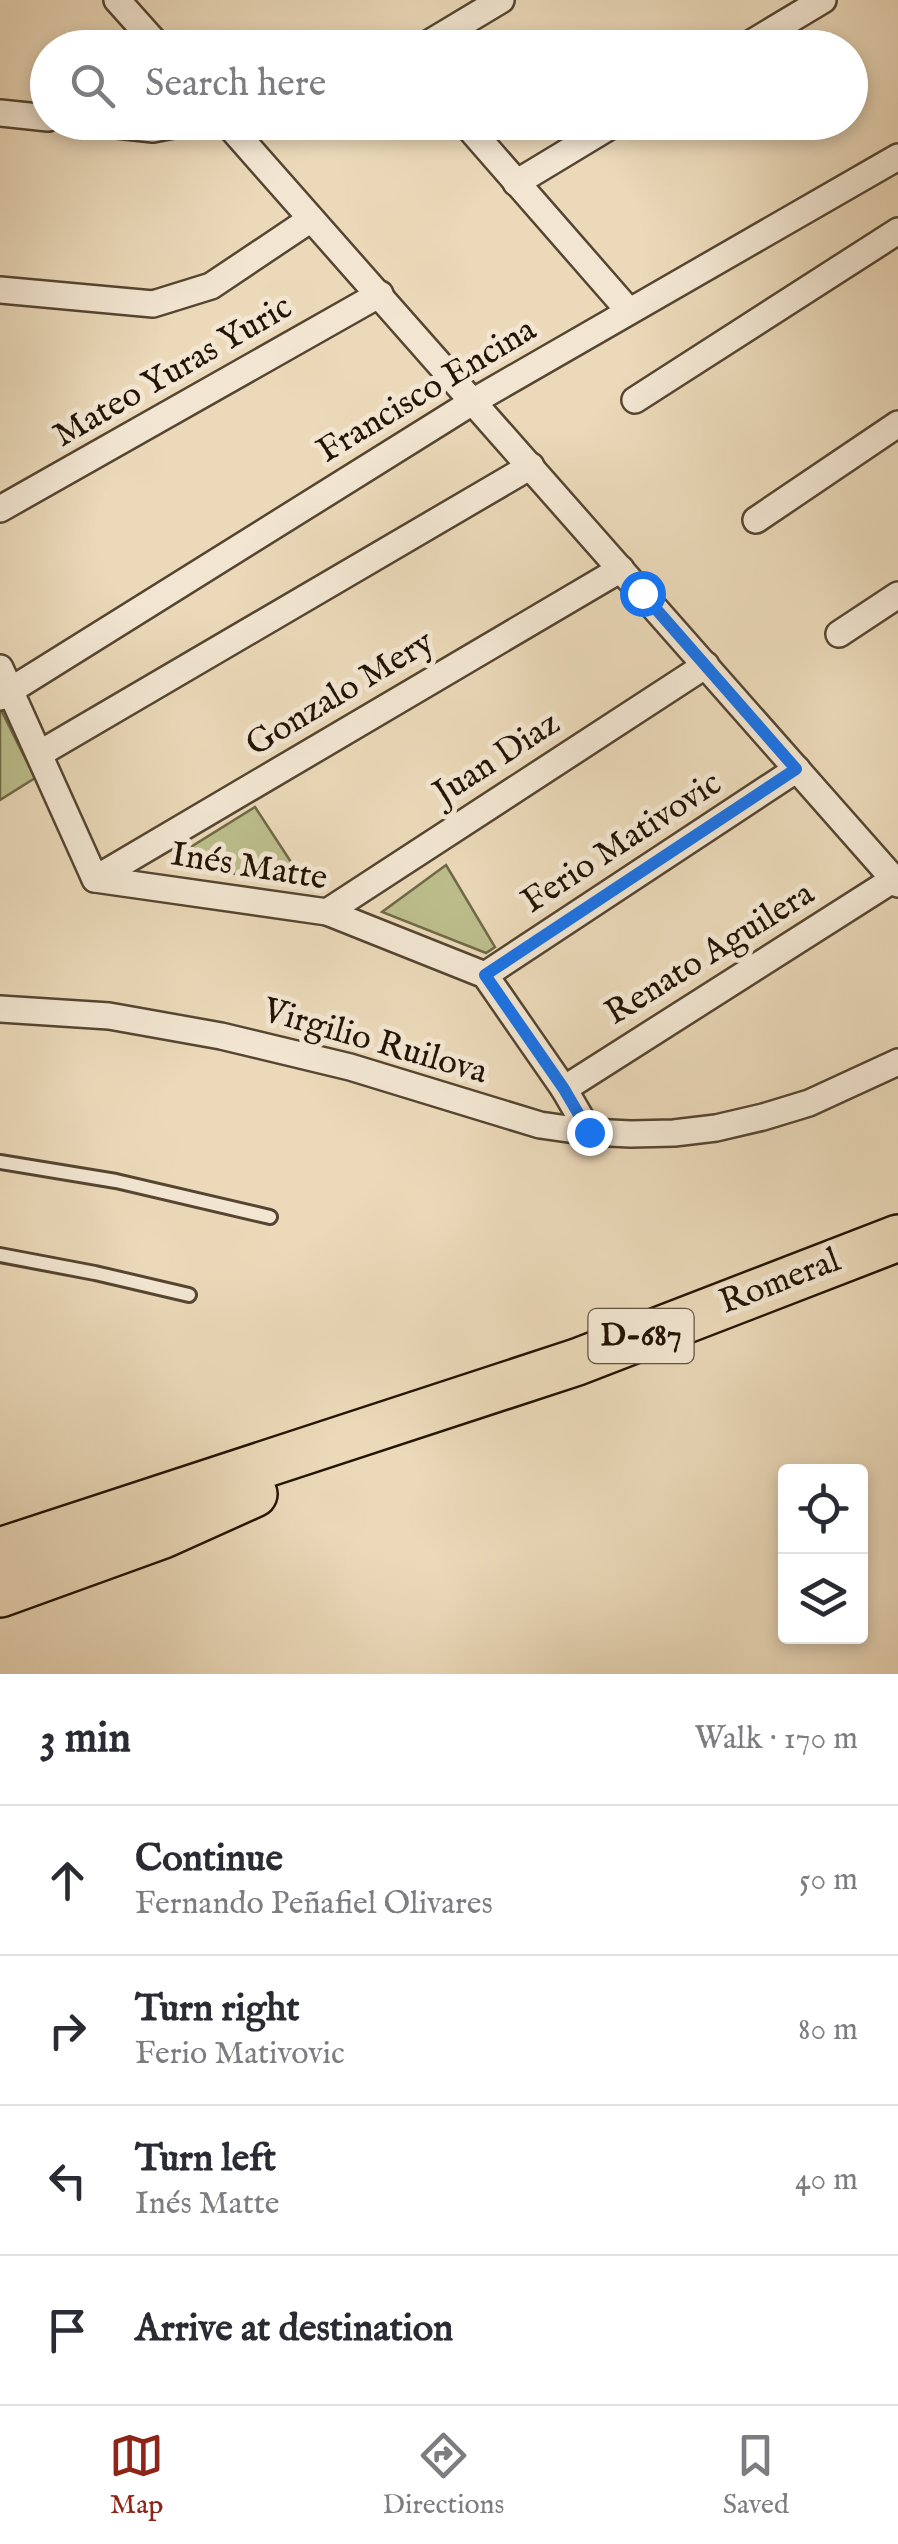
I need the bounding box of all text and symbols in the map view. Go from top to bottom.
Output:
search box [30,30,868,140]
icon: search [65,58,120,113]
text: Search here [145,61,326,109]
street label: Mateo Yuras Yuric [45,285,301,459]
street label: Francisco Encina [309,307,545,474]
route start [620,571,666,617]
street label: Gonzalo Mery [238,620,443,768]
street label: Juan Diaz [422,702,569,819]
street label: Ferio Mativovic [514,762,730,924]
street label: Inés Matte [168,832,330,902]
street label: Renato Aguilera [597,871,824,1036]
street label: Virgilio Ruilova [257,988,493,1096]
route end [567,1110,613,1156]
street label: Romeral [713,1238,847,1326]
road number: D-687 [588,1309,694,1363]
map controls [778,1464,868,1644]
button: locate [778,1464,868,1554]
button: layers [778,1554,868,1644]
text: 3 min [40,1713,131,1766]
text: Walk · 170 m [694,1719,858,1760]
text: Continue [135,1836,283,1884]
icon: ahead [40,1853,95,1908]
text: 50 m [799,1860,858,1901]
text: Fernando Peñafiel Olivares [135,1884,493,1925]
text: Turn right [135,1986,299,2034]
icon: right [40,2003,95,2058]
text: 80 m [798,2010,858,2051]
text: Ferio Mativovic [135,2034,345,2075]
text: Turn left [135,2136,276,2184]
icon: left [40,2153,95,2208]
text: 40 m [795,2160,858,2201]
text: Inés Matte [135,2184,279,2225]
icon: arrive [40,2303,95,2358]
text: Arrive at destination [135,2306,453,2354]
tab: Map [109,2428,164,2523]
tab: Directions [382,2428,504,2523]
tab: Saved [723,2428,789,2523]

